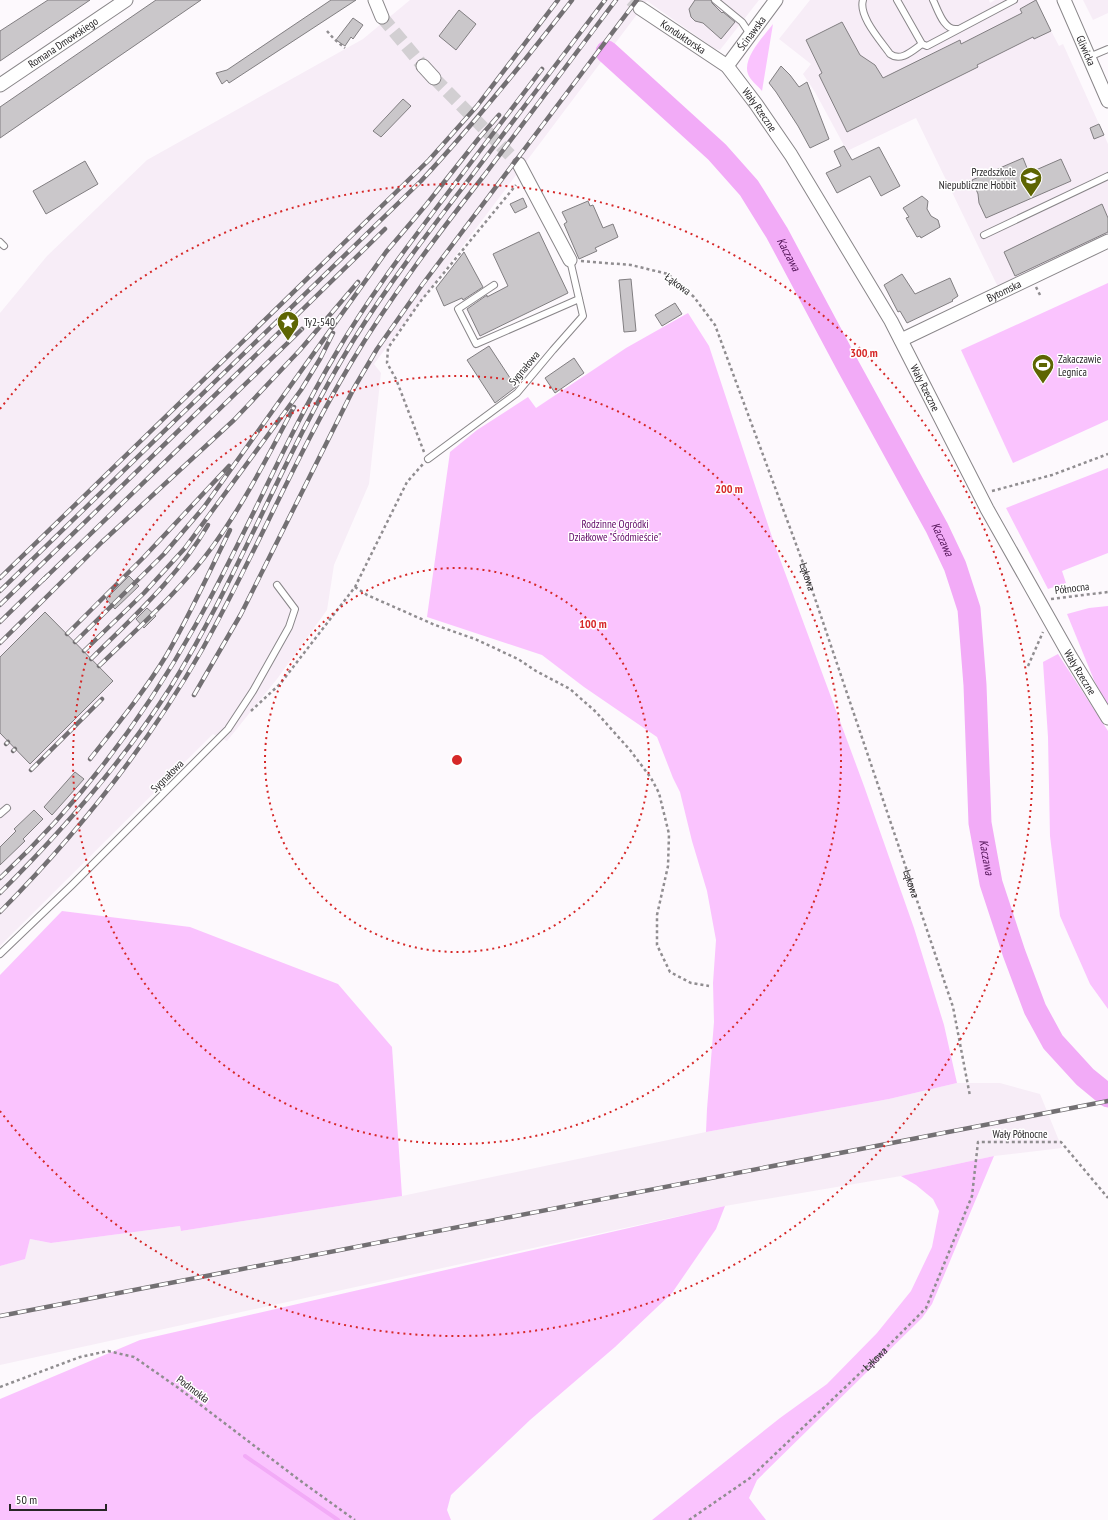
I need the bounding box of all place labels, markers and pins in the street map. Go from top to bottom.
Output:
place label: Przedszkole Niepubliczne Hobbit [939,165,1016,192]
school or university icon: Przedszkole Niepubliczne Hobbit [1018,165,1044,198]
place icon: Ty2-540 [275,309,301,342]
place label: Ty2-540 [304,315,335,329]
sports icon: Zakaczawie Legnica [1030,352,1056,385]
place label: Zakaczawie Legnica [1058,352,1102,379]
centre of rings [450,753,464,767]

